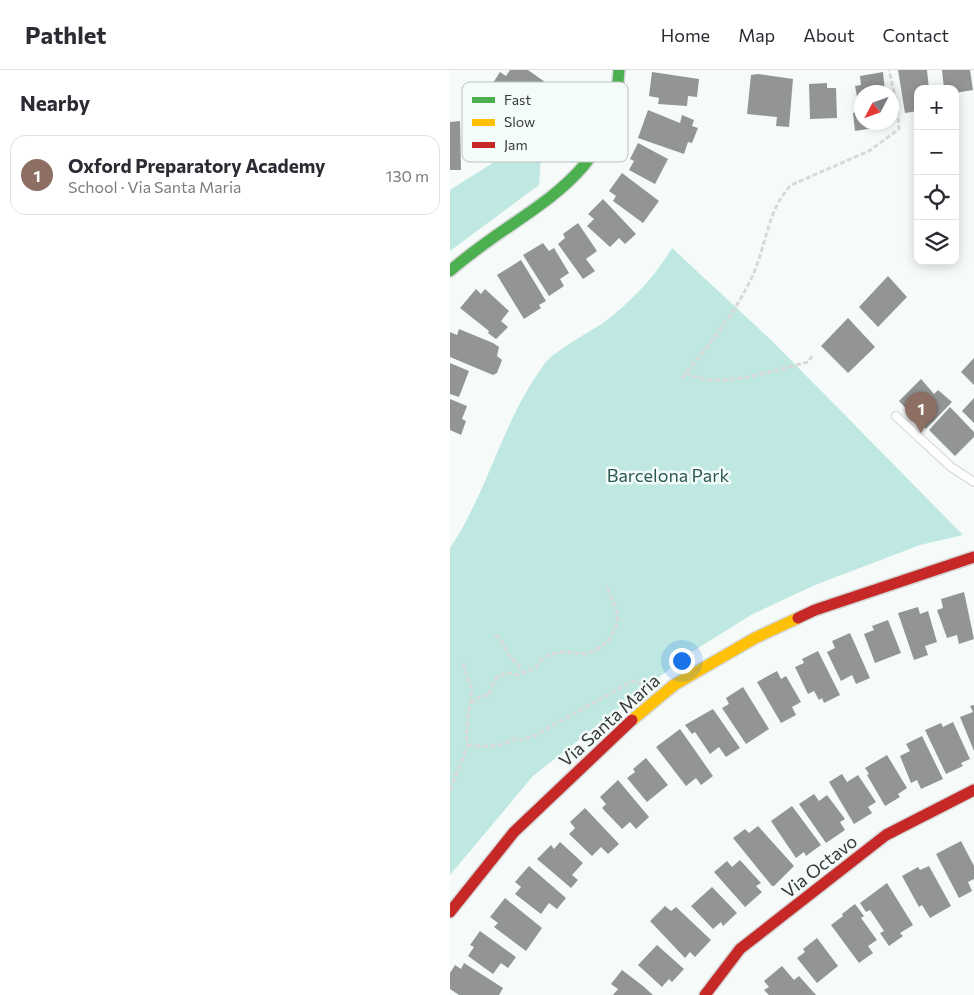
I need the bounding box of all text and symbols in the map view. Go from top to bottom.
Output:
text: Pathlet [25,20,106,49]
text: Home [661,24,710,46]
text: Map [738,24,775,46]
text: About [803,24,855,46]
text: Contact [883,24,949,46]
legend [462,82,628,162]
north arrow [854,85,899,130]
map controls [914,85,959,265]
button: + [914,85,959,130]
text: Nearby [20,90,90,115]
text: Fast [504,91,531,108]
text: Slow [504,113,535,130]
button: − [914,130,959,175]
text: Jam [504,136,528,153]
text: Oxford Preparatory Academy [68,154,325,177]
text: 1 [33,166,41,185]
text: 130 m [386,166,429,185]
button: locate [914,175,959,220]
text: School · Via Santa Maria [68,177,241,196]
button: layers [914,220,959,265]
pin: 1 [905,392,937,433]
park label: Barcelona Park [607,464,729,486]
your location [669,648,695,674]
street label: Via Santa Maria [554,669,664,771]
street label: Via Octavo [777,830,861,902]

